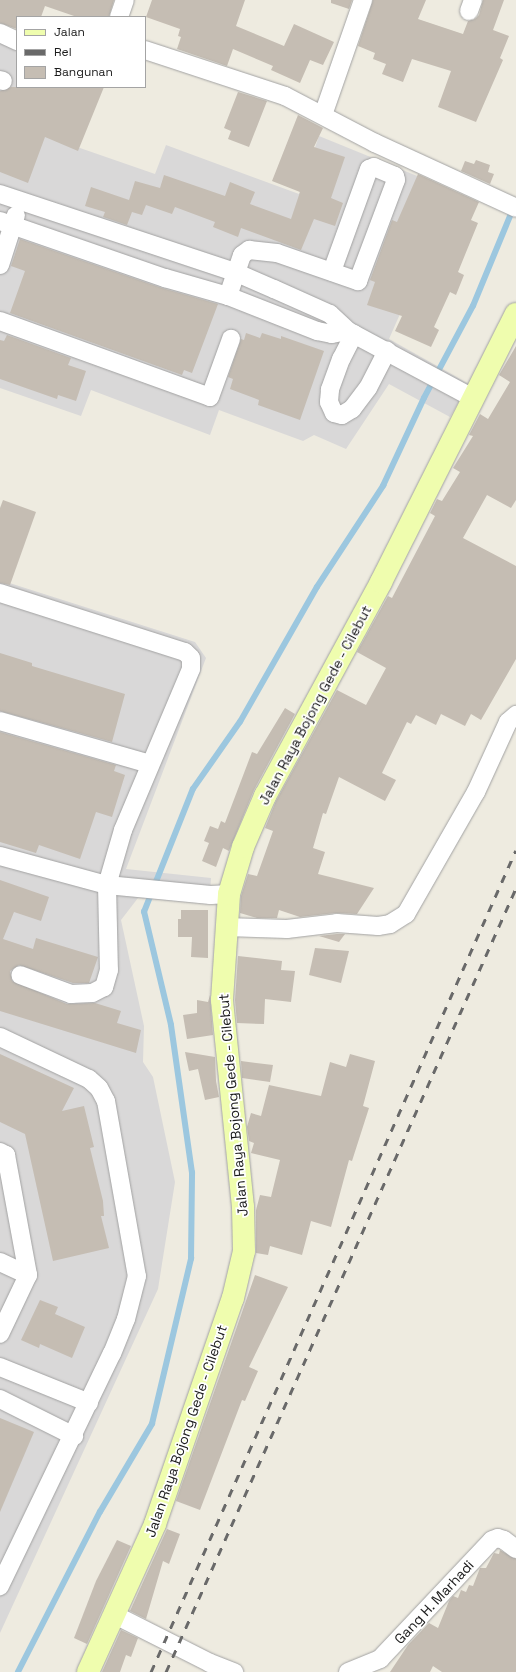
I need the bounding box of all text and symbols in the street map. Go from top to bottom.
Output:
legend [16,16,146,88]
text: Jalan [54,24,85,40]
text: Rel [54,44,72,60]
text: Bangunan [54,64,113,80]
street label: Jalan Raya Bojong Gede - Cilebut [255,602,375,808]
street label: Jalan Raya Bojong Gede - Cilebut [215,993,251,1217]
street label: Jalan Raya Bojong Gede - Cilebut [142,1322,230,1540]
street label: Gang H. Marhadi [391,1556,477,1648]

